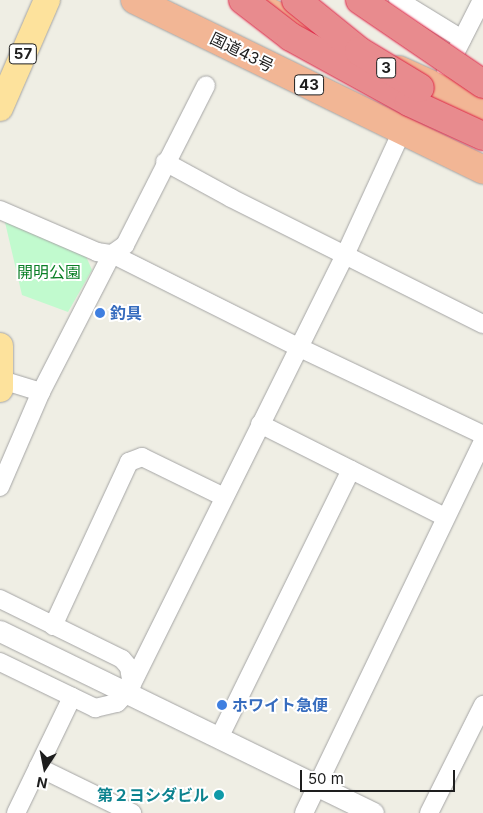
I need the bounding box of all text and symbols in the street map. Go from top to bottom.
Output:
street label: 国道43号 [207,28,277,76]
road number: 57 [8,42,38,66]
road number: 3 [376,56,396,80]
road number: 43 [294,72,324,98]
park label: 開明公園 [17,262,81,282]
place label: 釣具 [110,303,142,323]
marker: 釣具 [94,307,106,319]
place label: ホワイト急便 [232,695,328,715]
marker: ホワイト急便 [216,699,228,711]
north arrow [20,743,70,793]
scale bar [303,760,458,792]
text: 50 m [308,769,344,788]
text: N [35,774,49,793]
place label: 第２ヨシダビル [97,785,209,805]
marker: 第２ヨシダビル [213,789,225,801]

